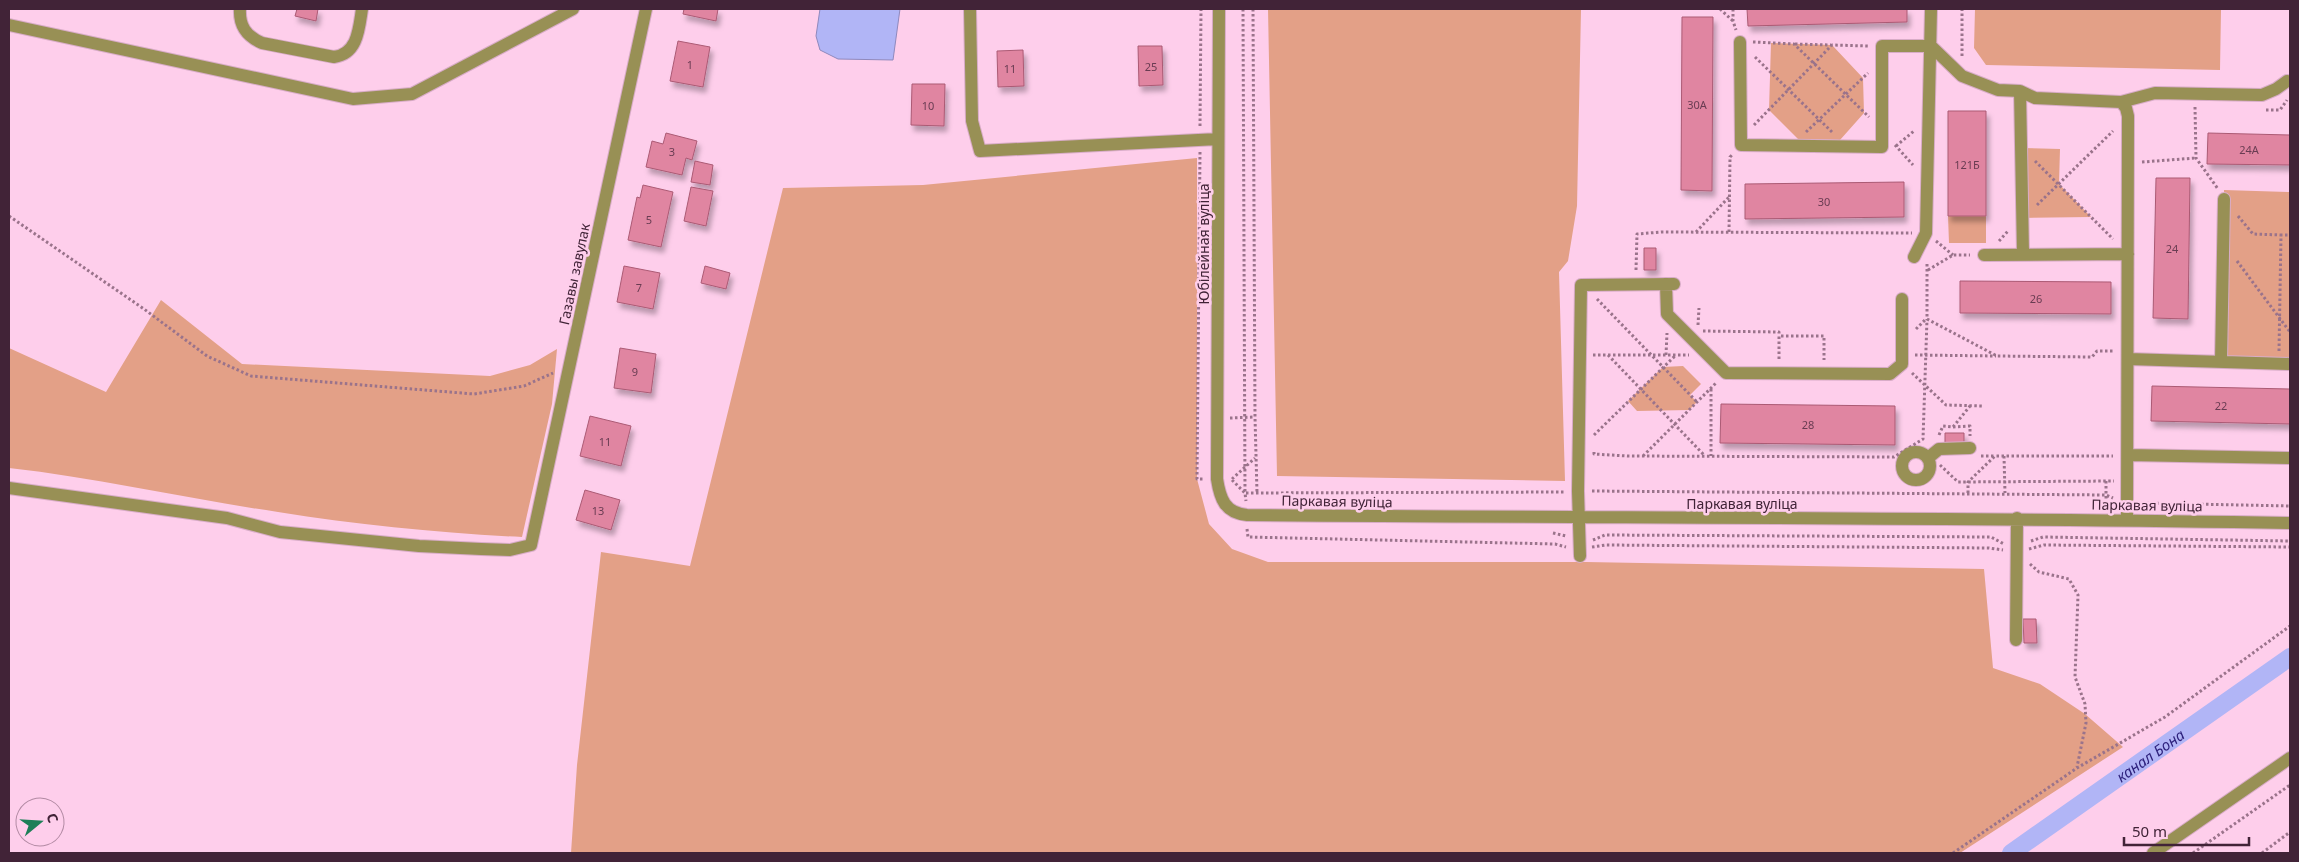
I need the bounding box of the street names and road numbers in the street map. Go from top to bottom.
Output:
street label: Юбілейная вуліца [1194,183,1213,305]
street label: Газавы завулак [554,221,594,327]
street label: Паркавая вуліца [1281,491,1393,511]
street label: Паркавая вуліца [1686,494,1798,513]
street label: Паркавая вуліца [2091,495,2203,515]

